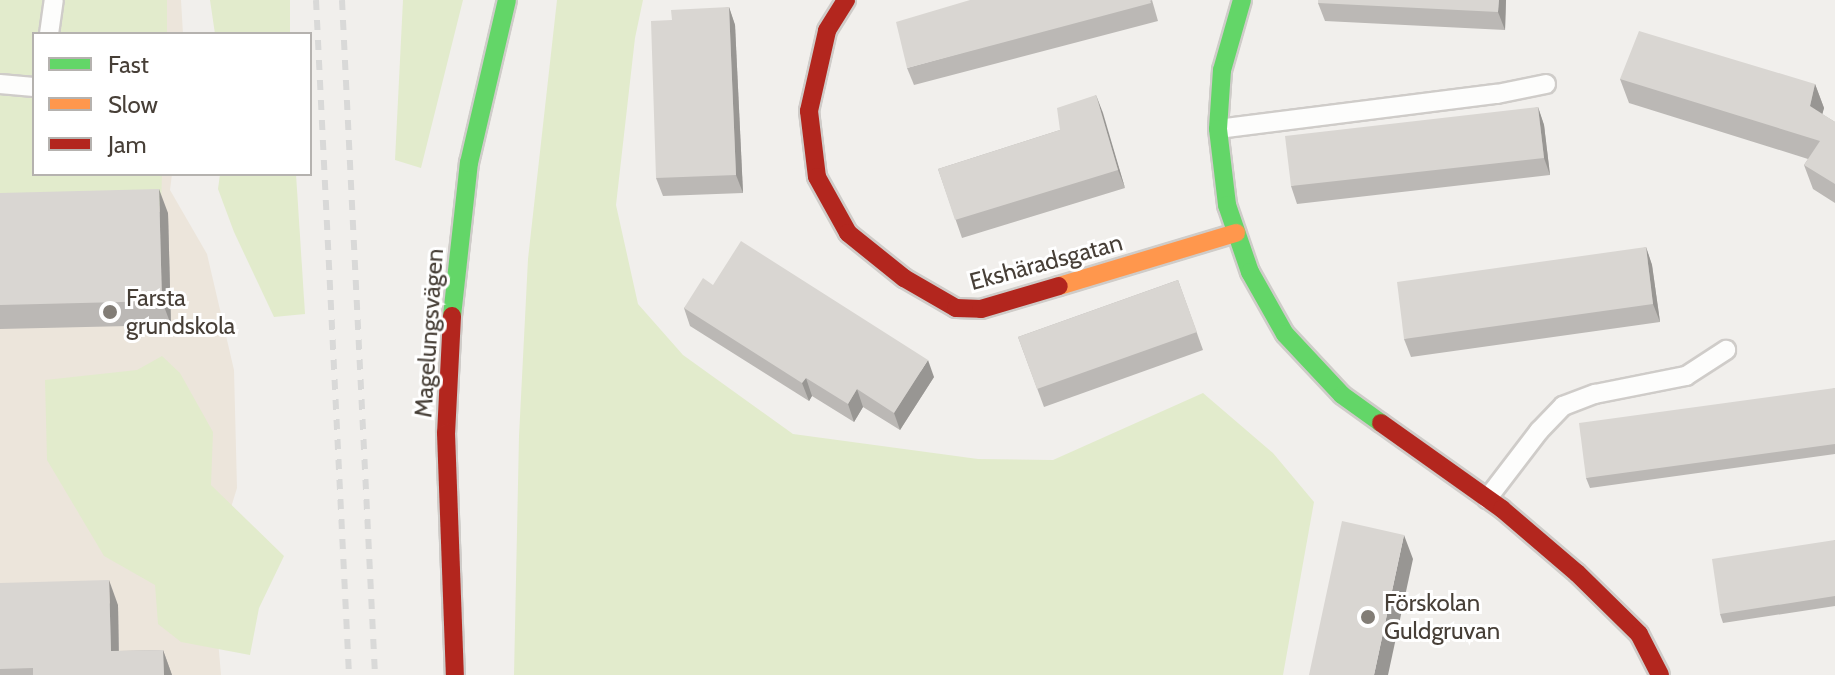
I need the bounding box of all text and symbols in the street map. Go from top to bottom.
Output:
legend [32,32,312,176]
text: Fast [108,50,149,79]
text: Slow [108,90,158,119]
text: Jam [108,130,146,159]
street label: Ekshäradsgatan [966,228,1126,296]
street label: Magelungsvägen [409,247,449,419]
place label: Farsta grundskola [126,284,235,340]
marker: Farsta grundskola [101,303,119,321]
place label: Förskolan Guldgruvan [1384,589,1500,645]
marker: Förskolan Guldgruvan [1359,608,1377,626]

